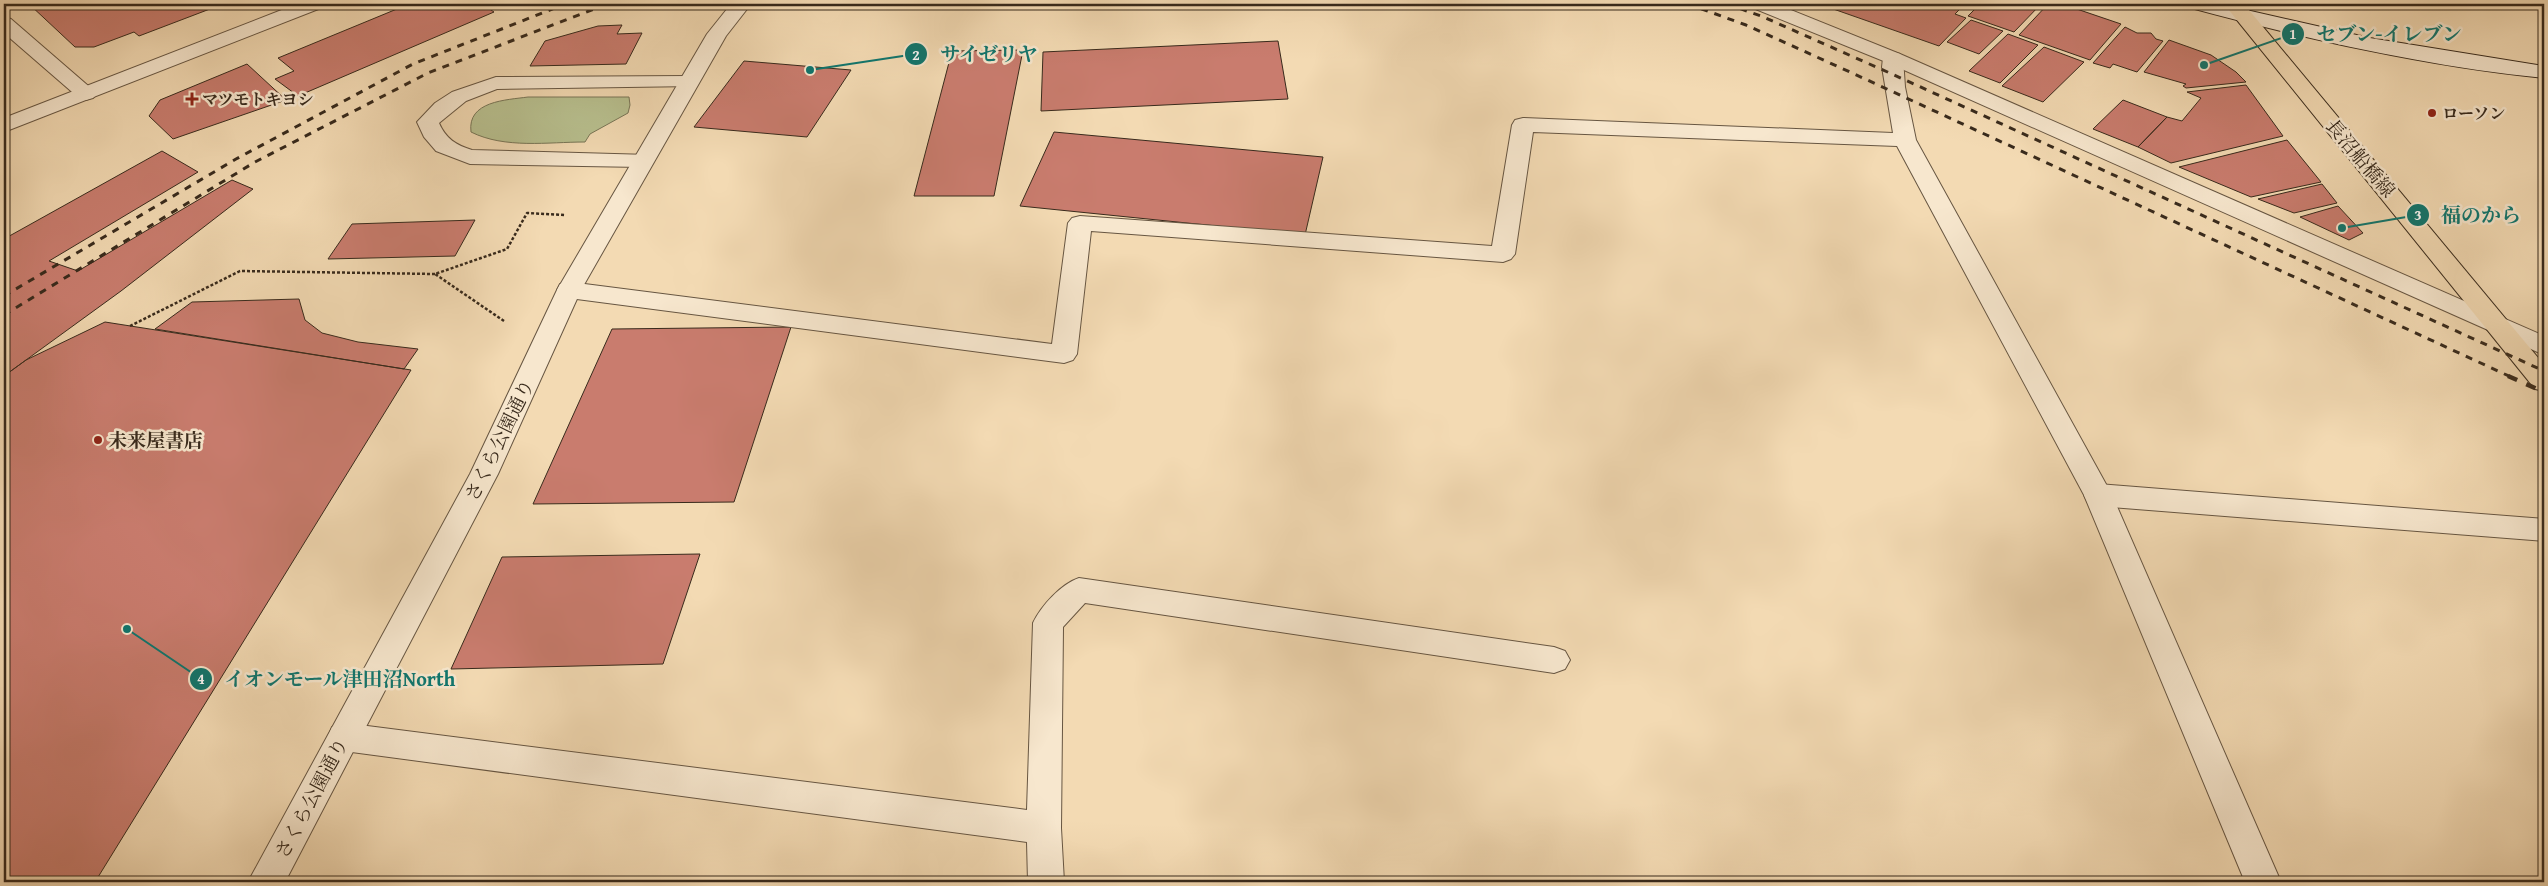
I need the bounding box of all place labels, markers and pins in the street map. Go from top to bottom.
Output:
callout: セブン-イレブン [2281,16,2473,51]
callout: サイゼリヤ [904,37,1049,72]
place label: マツモトキヨシ [202,87,314,111]
marker: マツモトキヨシ [186,93,198,105]
place label: ローソン [2442,101,2505,125]
marker: ローソン [2426,107,2438,119]
callout: 福のから [2406,198,2531,233]
place label: 未来屋書店 [108,426,203,454]
marker: 未来屋書店 [92,434,104,446]
callout: イオンモール津田沼North [189,662,466,697]

